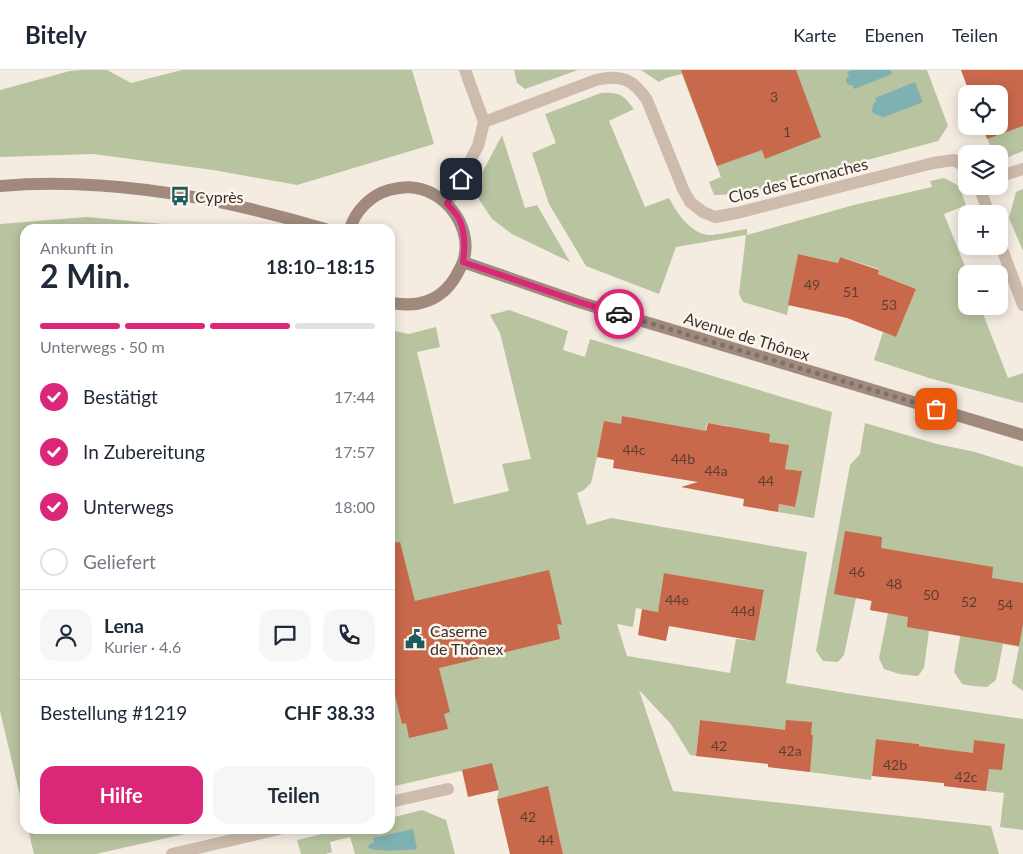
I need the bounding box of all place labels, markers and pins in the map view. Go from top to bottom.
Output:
pin [440,158,482,200]
bus stop icon: Cyprès [169,185,191,207]
place label: Cyprès [195,187,244,206]
pin [915,388,957,430]
place label: Caserne de Thônex [430,621,504,658]
public building icon: Caserne de Thônex [404,628,426,650]

